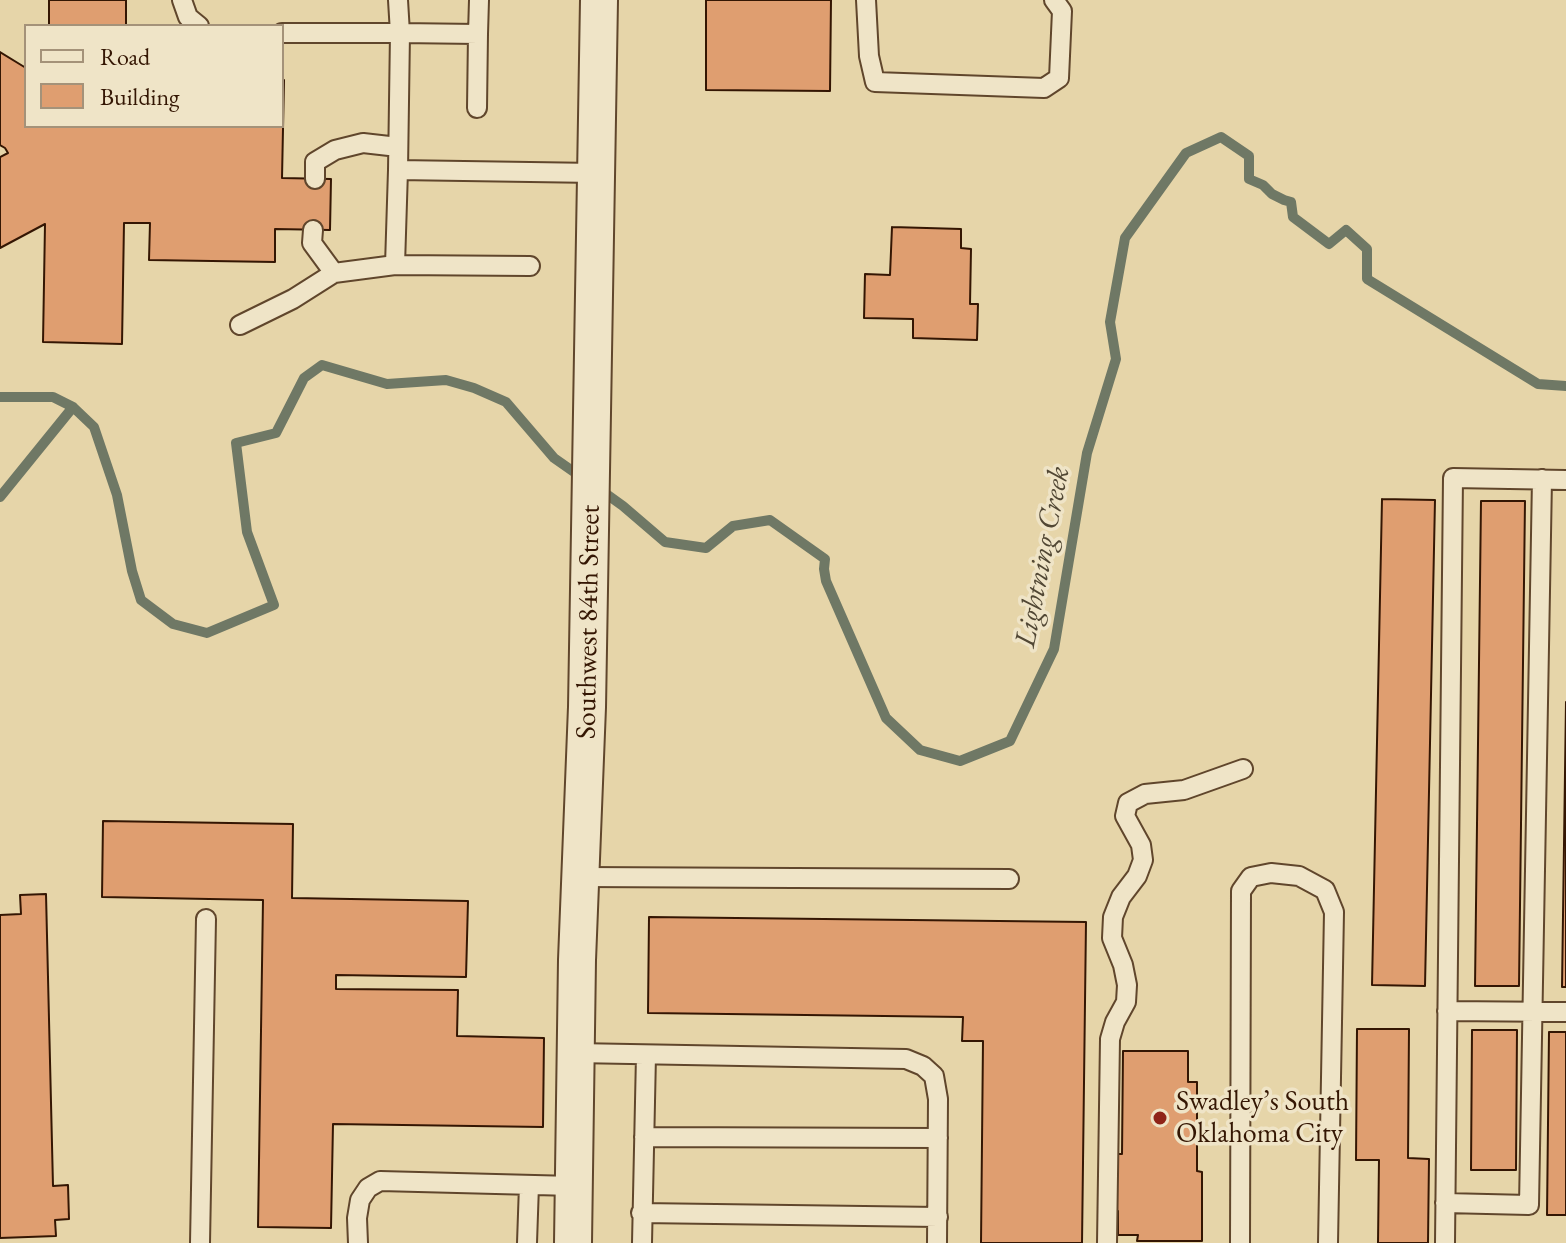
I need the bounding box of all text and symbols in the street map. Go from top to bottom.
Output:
legend [24,24,284,128]
text: Road [100,41,150,72]
text: Building [100,81,180,112]
water label: Lightning Creek [1008,463,1078,651]
street label: Southwest 84th Street [570,505,608,739]
place label: Swadley’s South Oklahoma City [1176,1085,1349,1151]
marker: Swadley’s South Oklahoma City [1151,1109,1169,1127]

